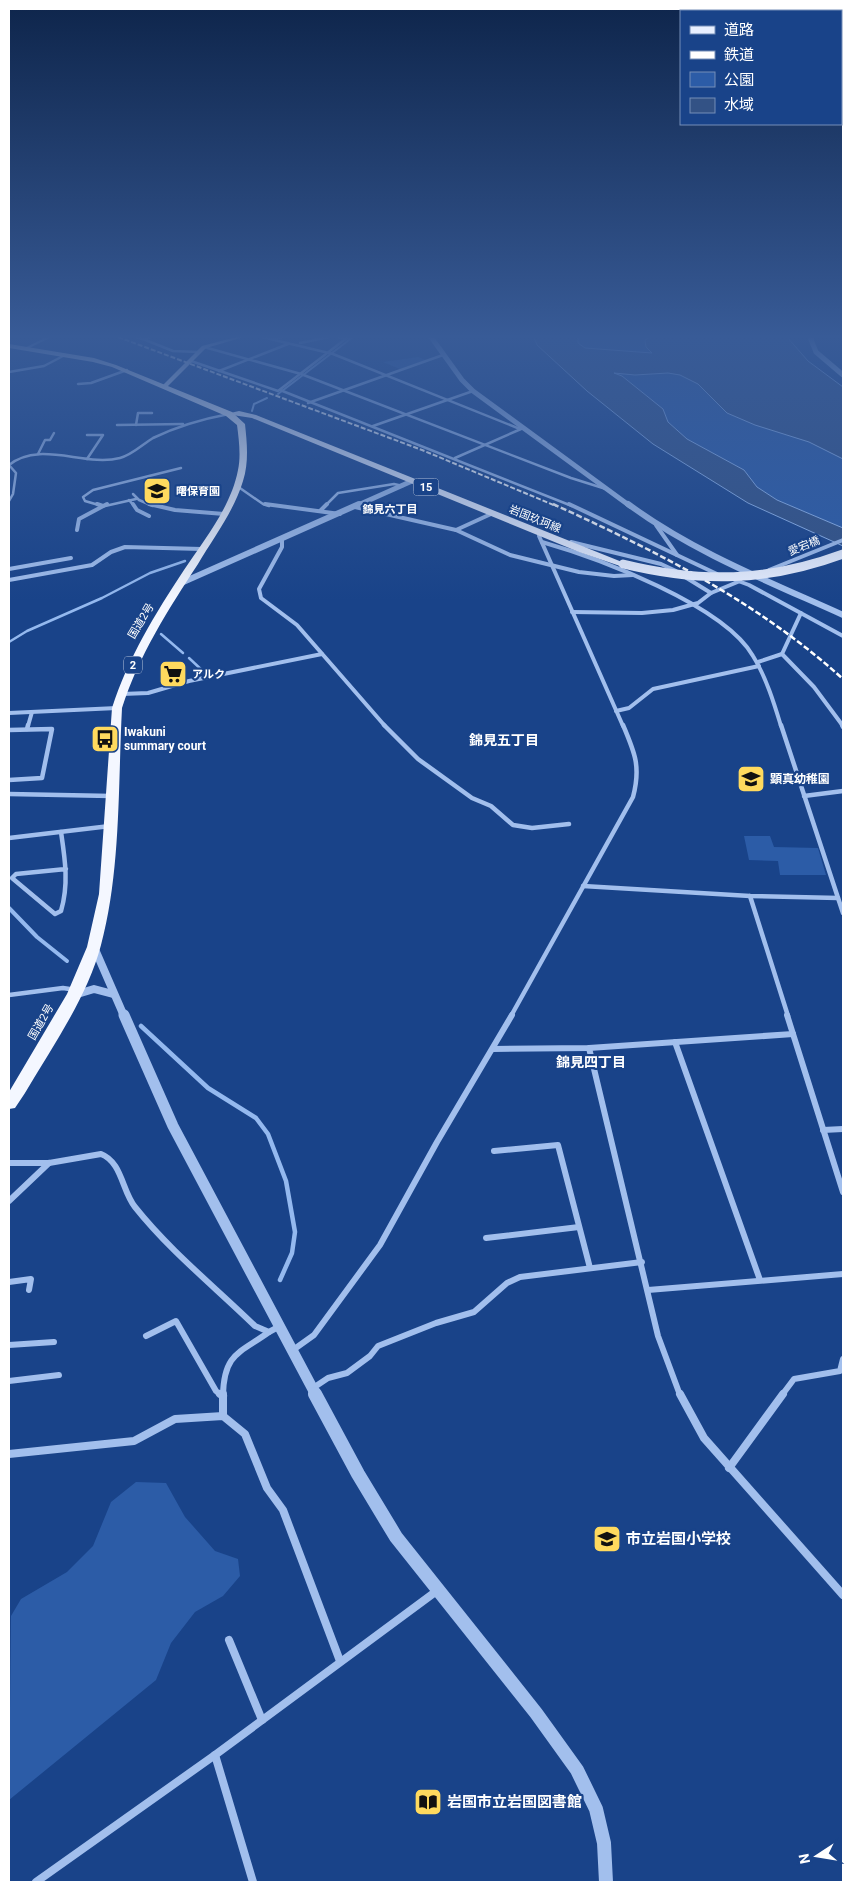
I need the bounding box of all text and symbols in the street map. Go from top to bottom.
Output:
legend [680,10,842,125]
text: 道路 [724,21,754,39]
text: 鉄道 [724,46,754,64]
text: 公園 [724,71,754,89]
text: 水域 [724,96,754,114]
school or university icon: 曙保育園 [142,476,172,506]
road number: 15 [414,478,438,496]
place label: 曙保育園 [176,485,220,498]
district label: 錦見六丁目 [363,503,418,516]
street label: 岩国玖珂線 [507,503,563,535]
street label: 愛宕橋 [786,534,822,558]
street label: 国道2号 [125,601,157,641]
road number: 2 [124,656,142,674]
supermarket icon: アルク [158,659,188,689]
place label: アルク [192,668,225,681]
bus stop icon: Iwakuni summary court [90,724,120,754]
place label: Iwakuni summary court [124,725,206,753]
district label: 錦見五丁目 [469,732,539,748]
school or university icon: 顕真幼稚園 [736,764,766,794]
place label: 顕真幼稚園 [770,772,830,786]
street label: 国道2号 [26,1002,56,1042]
district label: 錦見四丁目 [556,1054,626,1070]
school or university icon: 市立岩国小学校 [592,1524,622,1554]
place label: 市立岩国小学校 [626,1530,731,1548]
library icon: 岩国市立岩国図書館 [413,1787,443,1817]
place label: 岩国市立岩国図書館 [447,1793,582,1811]
north arrow [792,1831,842,1881]
text: N [795,1852,813,1865]

